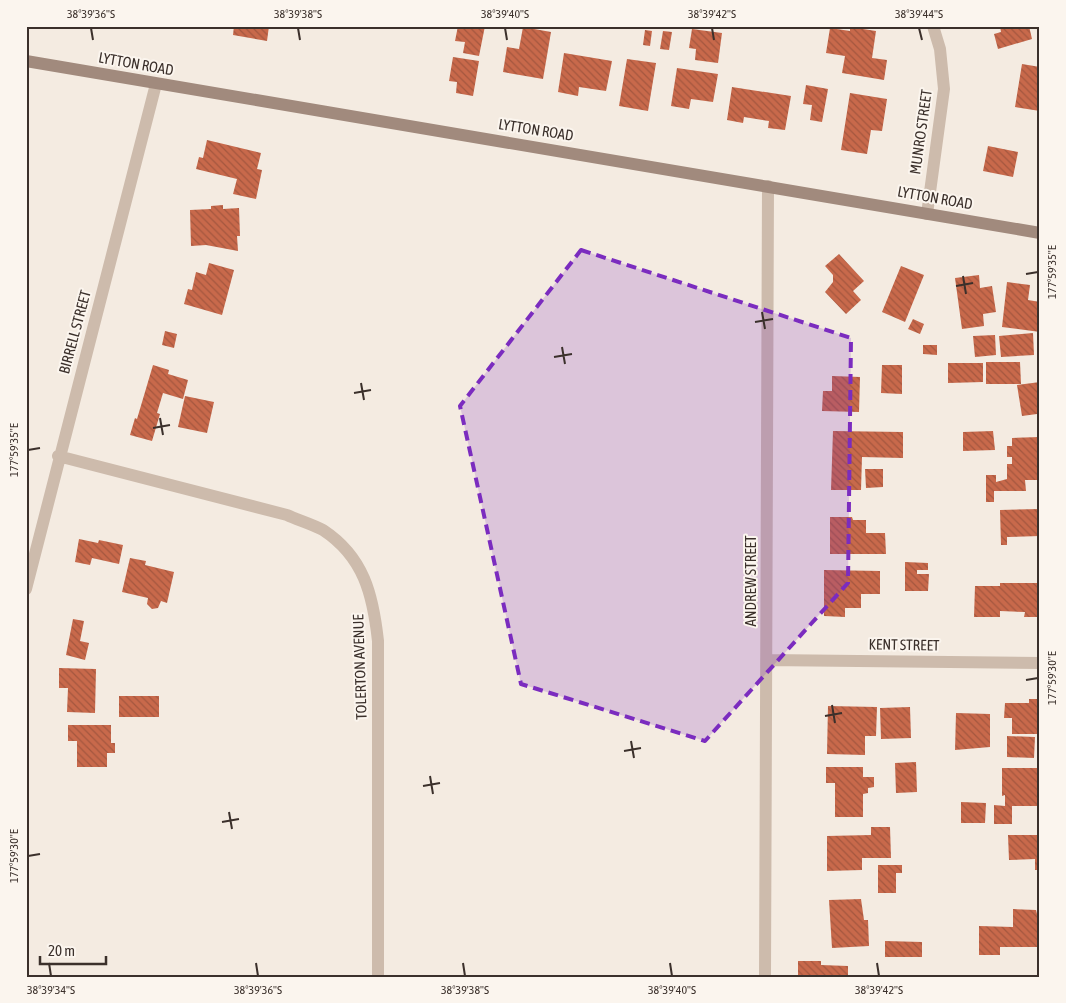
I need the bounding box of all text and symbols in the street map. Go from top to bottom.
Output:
text: 38°39'36"S [67,7,115,21]
text: 38°39'38"S [274,7,322,21]
text: 38°39'40"S [481,7,529,21]
text: 38°39'42"S [688,7,736,21]
text: 38°39'44"S [895,7,943,21]
street label: LYTTON ROAD [97,49,175,78]
street label: MUNRO STREET [906,88,935,176]
street label: LYTTON ROAD [497,115,575,144]
street label: LYTTON ROAD [896,183,974,212]
text: 177°59'35"E [1045,245,1059,299]
street label: BIRRELL STREET [55,288,94,375]
text: 177°59'35"E [7,423,21,477]
street label: ANDREW STREET [742,535,759,627]
street label: TOLERTON AVENUE [349,613,370,720]
street label: KENT STREET [868,635,940,654]
text: 177°59'30"E [1045,651,1059,705]
text: 177°59'30"E [7,829,21,883]
scale bar [40,933,106,965]
text: 20 m [48,942,75,959]
text: 38°39'34"S [27,983,75,997]
text: 38°39'36"S [234,983,282,997]
text: 38°39'38"S [441,983,489,997]
text: 38°39'40"S [648,983,696,997]
text: 38°39'42"S [855,983,903,997]

